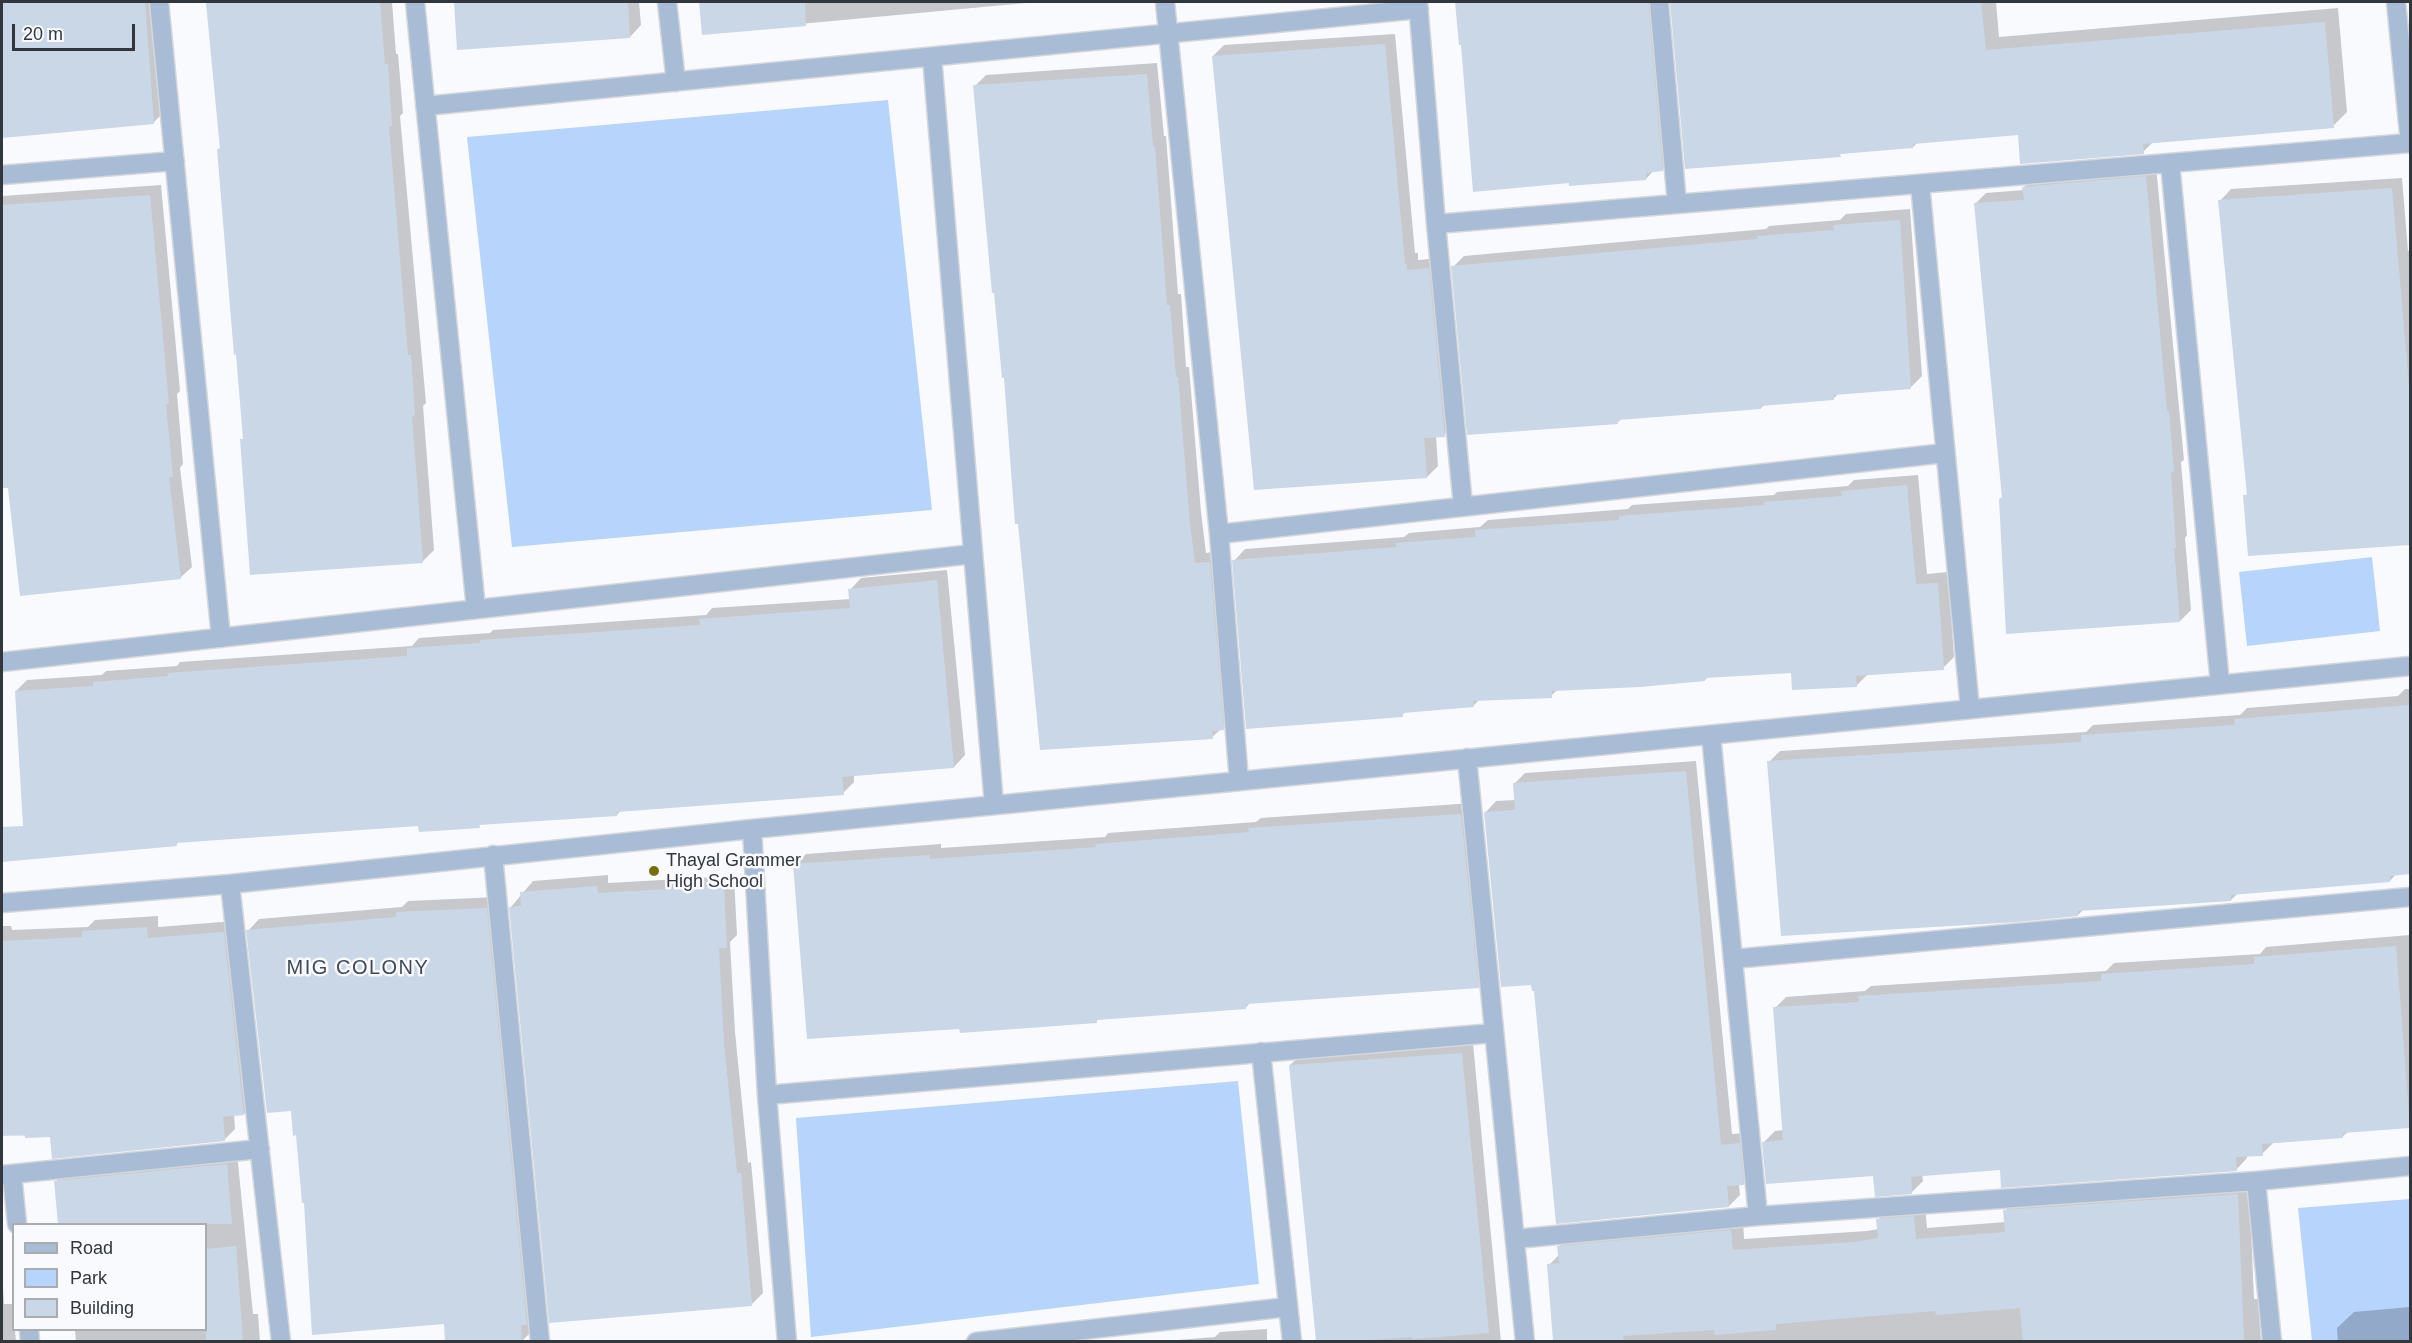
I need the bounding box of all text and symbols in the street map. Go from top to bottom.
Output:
scale bar [15,12,138,50]
text: 20 m [23,24,63,44]
place label: Thayal Grammer High School [666,850,801,892]
marker: Thayal Grammer High School [647,864,661,878]
district label: MIG COLONY [287,956,429,980]
legend [12,1223,207,1331]
text: Road [70,1238,113,1258]
text: Park [70,1268,107,1288]
text: Building [70,1298,134,1318]

